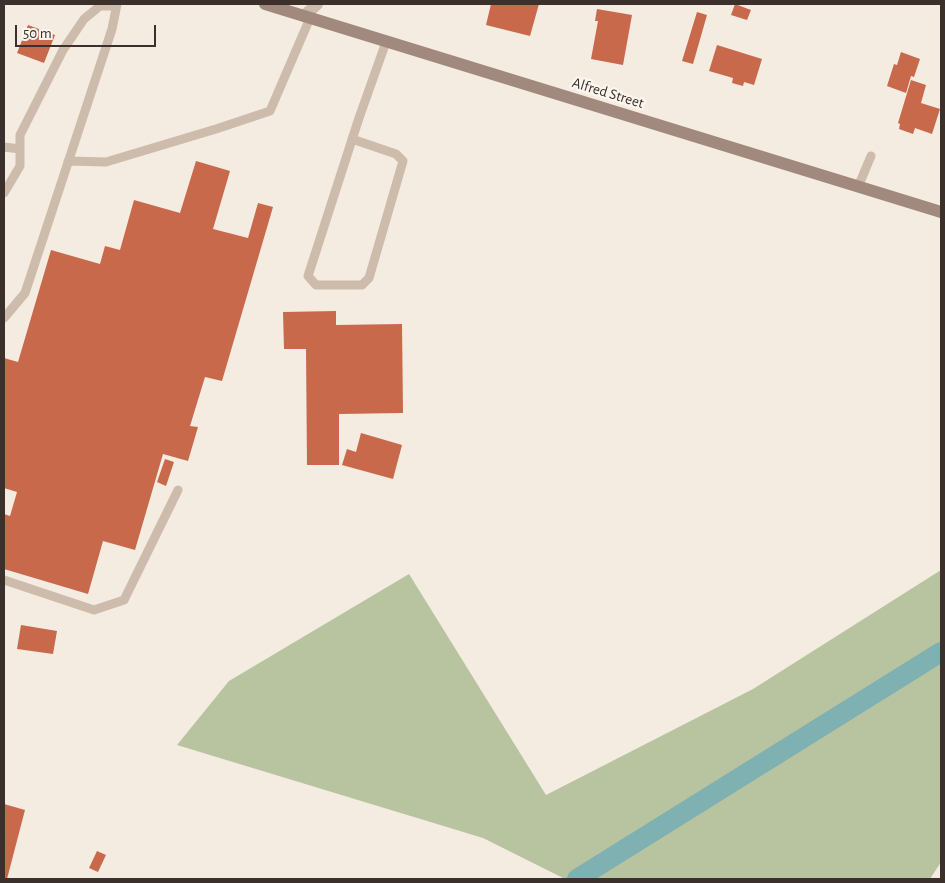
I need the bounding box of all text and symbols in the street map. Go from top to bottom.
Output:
scale bar [18,15,159,47]
text: 50 m [23,26,52,41]
street label: Alfred Street [570,74,646,112]

